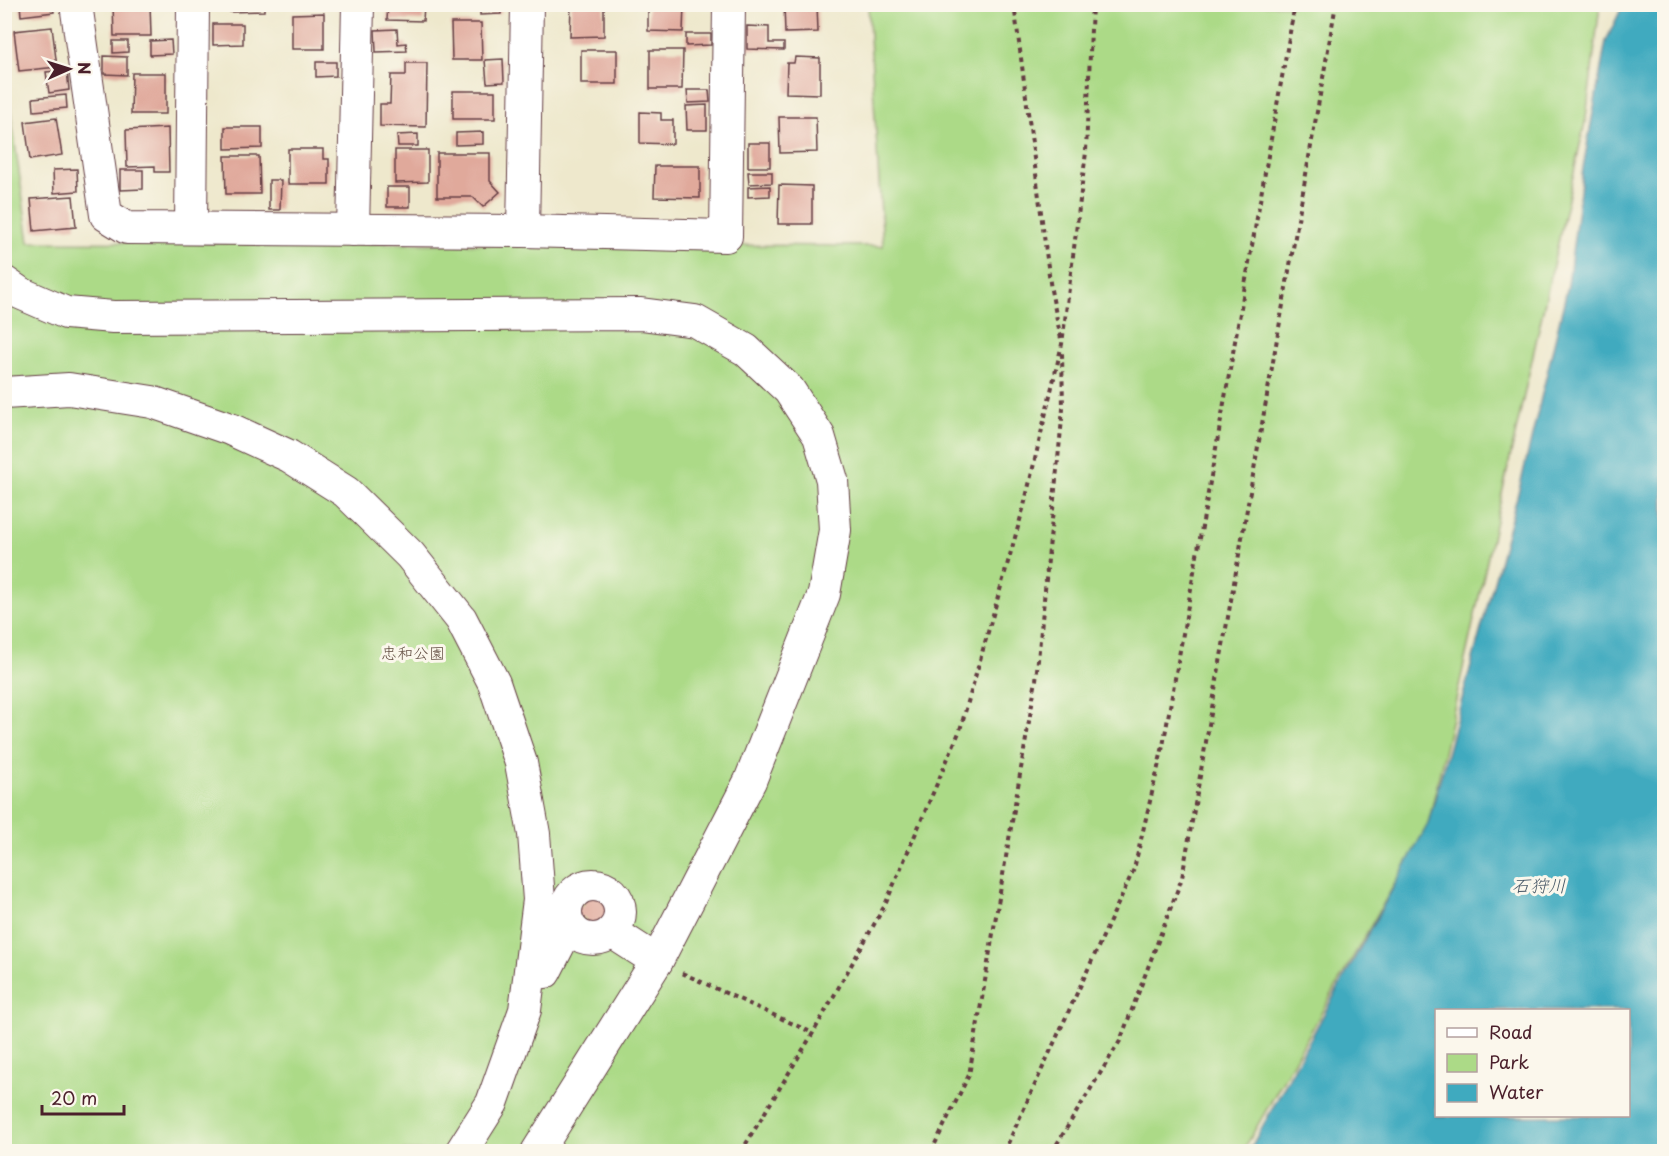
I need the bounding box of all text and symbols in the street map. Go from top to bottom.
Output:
north arrow [39,39,99,99]
text: N [73,61,97,75]
park label: 忠和公園 [381,640,445,664]
water label: 石狩川 [1512,871,1566,898]
legend [1435,1009,1630,1117]
text: Road [1489,1018,1533,1045]
text: Park [1489,1048,1529,1075]
scale bar [42,1078,124,1116]
text: Water [1489,1078,1544,1105]
text: 20 m [51,1084,97,1111]

